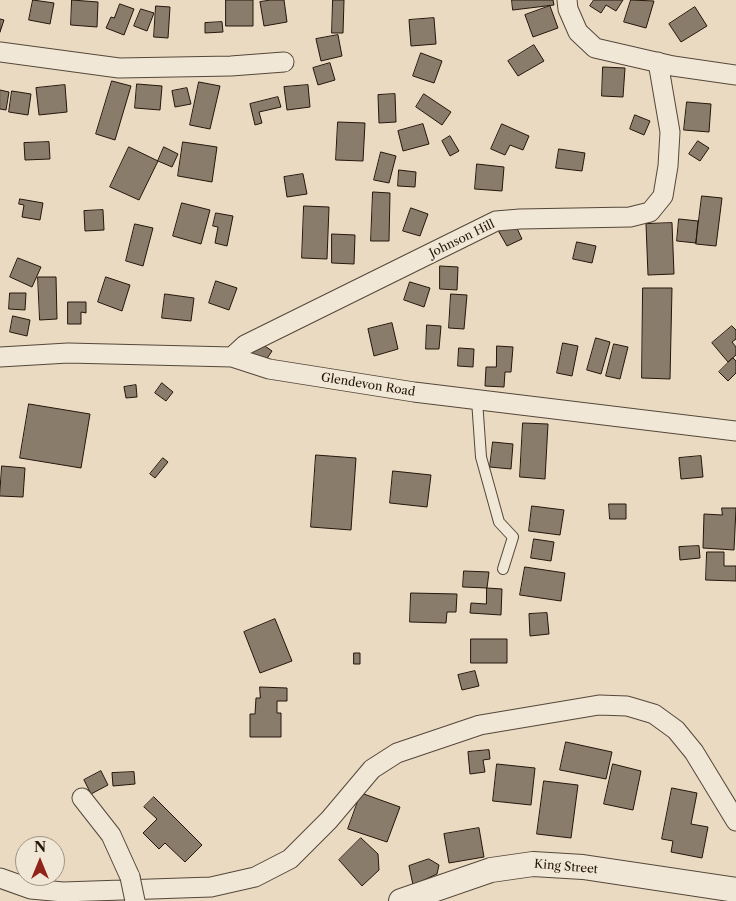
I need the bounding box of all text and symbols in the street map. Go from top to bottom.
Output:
street label: Johnson Hill [427,217,497,261]
street label: Glendevon Road [320,370,416,400]
north arrow [15,836,65,886]
text: N [34,838,46,856]
street label: King Street [533,857,599,877]

